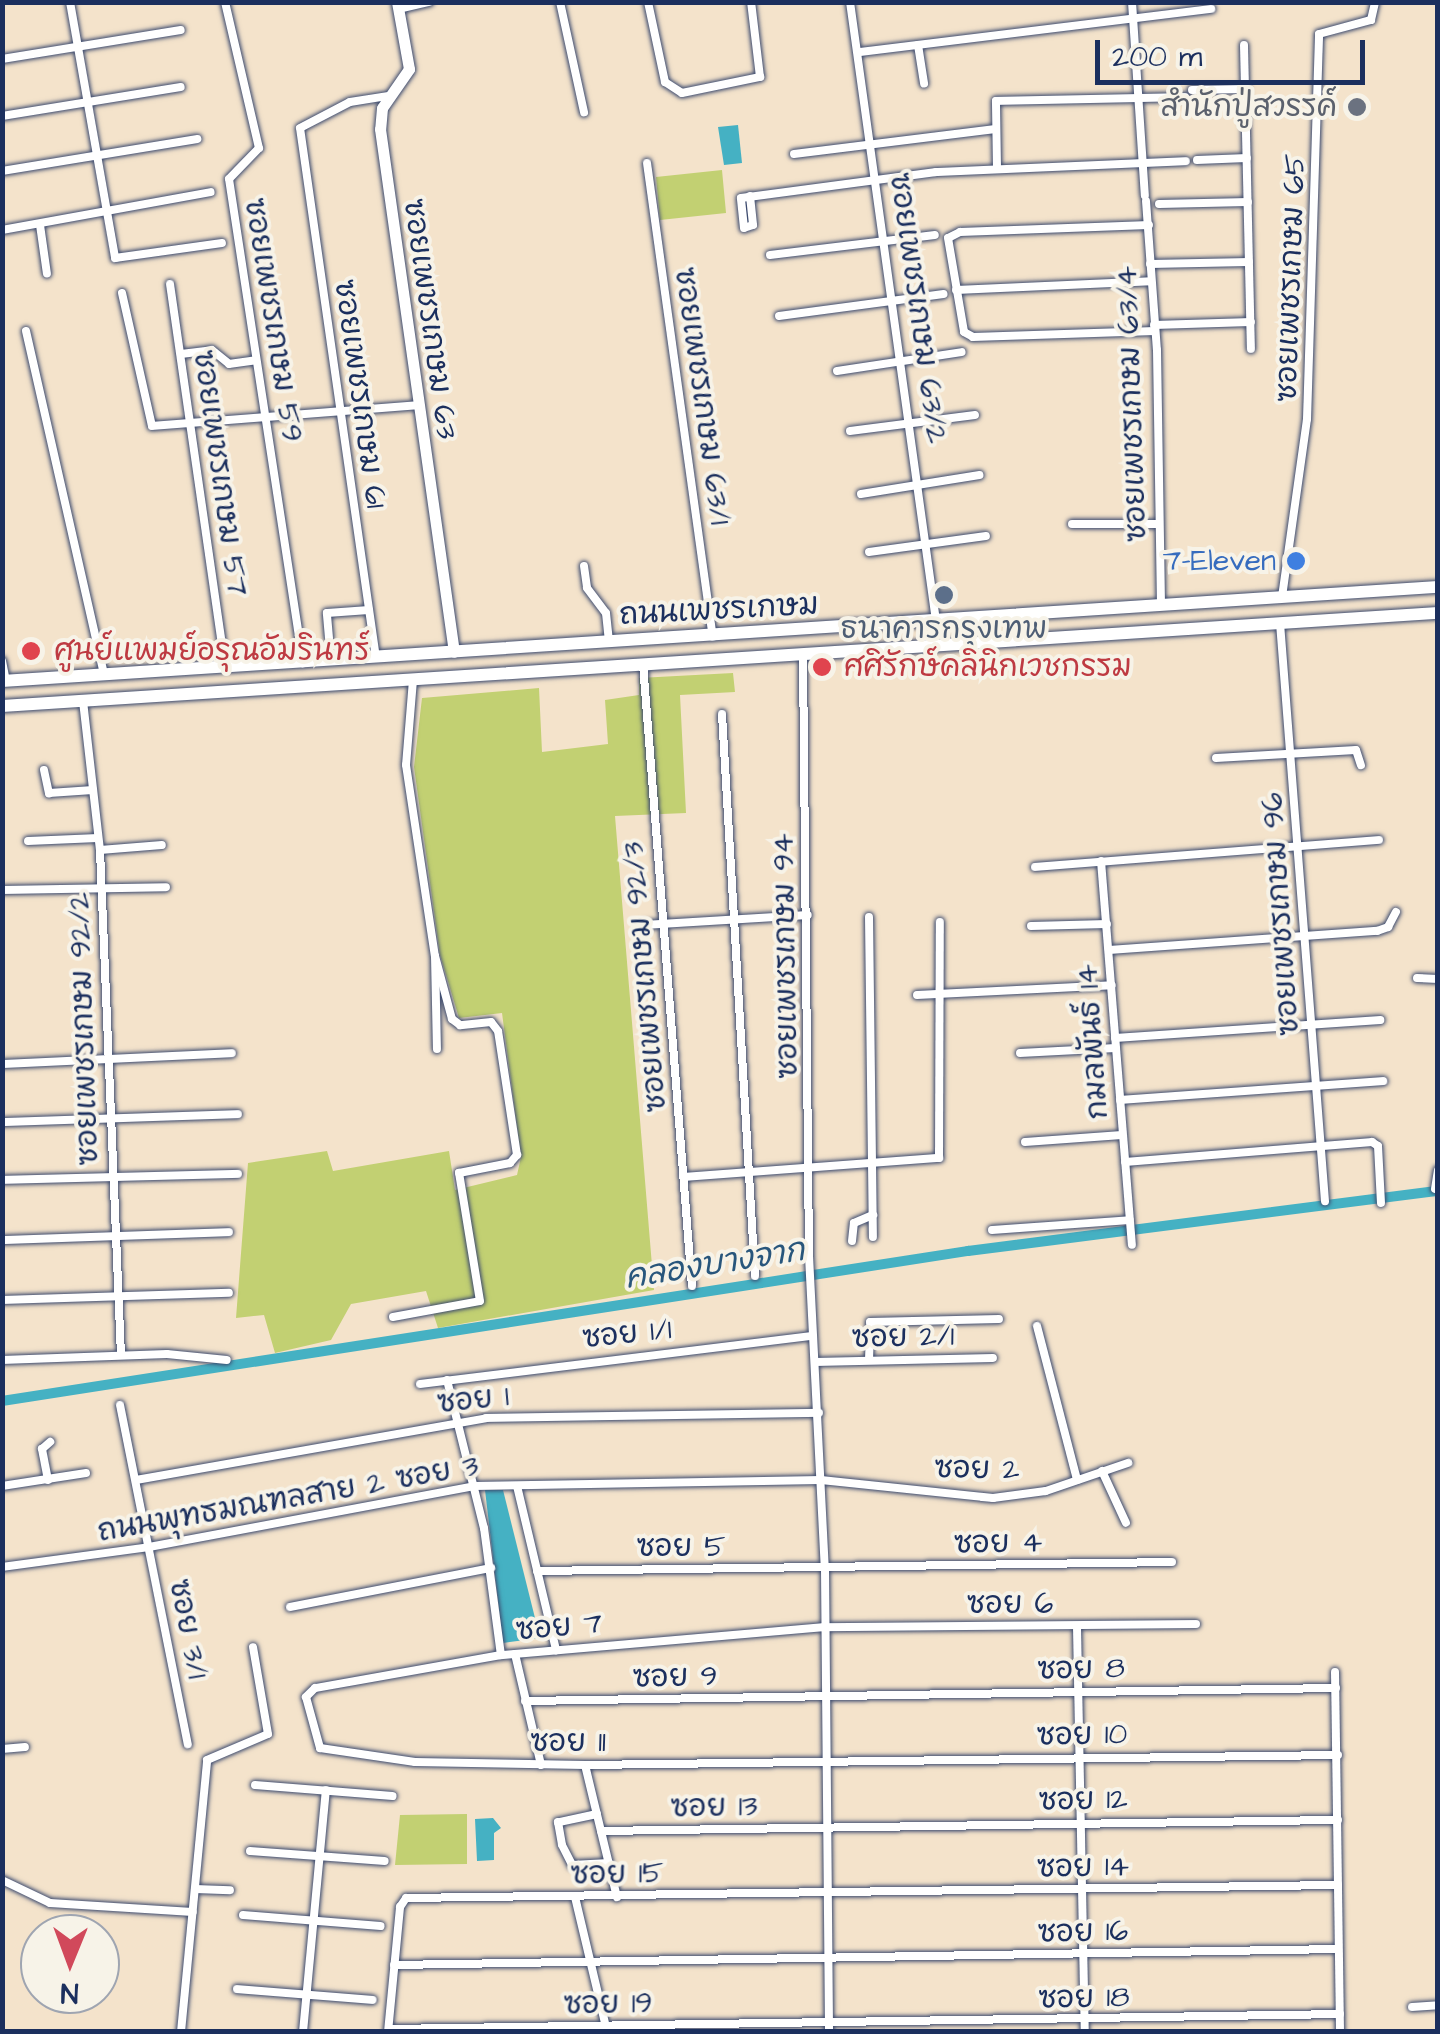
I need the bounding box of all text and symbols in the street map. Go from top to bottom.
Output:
scale bar [1100,20,1370,82]
text: 200 m [1112,36,1202,78]
place label: สำนักปู่สวรรค์ [1160,89,1337,125]
marker: สำนักปู่สวรรค์ [1346,96,1368,118]
street label: ซอยเพชรเกษม 65 [1269,153,1313,403]
street label: ซอยเพชรเกษม 63/2 [881,170,955,446]
street label: ซอยเพชรเกษม 59 [236,196,310,444]
street label: ซอยเพชรเกษม 63 [395,197,465,441]
street label: ซอยเพชรเกษม 63/1 [666,265,738,527]
street label: ซอยเพชรเกษม 63/4 [1109,265,1155,543]
street label: ซอยเพชรเกษม 61 [326,277,394,511]
street label: ซอยเพชรเกษม 57 [185,348,255,598]
place label: 7-Eleven [1163,543,1276,579]
marker: 7-Eleven [1285,550,1307,572]
marker: ธนาคารกรุงเทพ [933,584,955,606]
street label: ถนนเพชรเกษม [618,587,820,633]
place label: ธนาคารกรุงเทพ [841,611,1047,647]
place label: ศูนย์แพมย์อรุณอัมรินทร์ [54,633,369,669]
marker: ศูนย์แพมย์อรุณอัมรินทร์ [18,638,44,664]
place label: ศศิรักษ์คลินิกเวชกรรม [844,649,1132,685]
marker: ศศิรักษ์คลินิกเวชกรรม [809,654,835,680]
street label: ซอยเพชรเกษม 96 [1255,791,1307,1037]
street label: ซอยเพชรเกษม 94 [766,833,806,1079]
street label: ซอยเพชรเกษม 92/3 [615,840,675,1114]
street label: ซอยเพชรเกษม 92/2 [61,892,107,1166]
street label: กมลพันธ์ 14 [1070,963,1116,1121]
water label: คลองบางจาก [623,1232,807,1298]
street label: ซอย 1/1 [581,1311,673,1357]
street label: ซอย 2/1 [851,1318,955,1356]
street label: ซอย 1 [435,1378,511,1422]
street label: ถนนพุทธมณฑลสาย 2 ซอย 3 [95,1448,481,1550]
street label: ซอย 2 [934,1450,1020,1488]
street label: ซอย 4 [954,1524,1042,1562]
street label: ซอย 5 [636,1529,726,1565]
street label: ซอย 3/1 [161,1576,215,1682]
street label: ซอย 6 [967,1586,1053,1622]
street label: ซอย 7 [514,1605,604,1649]
street label: ซอย 8 [1037,1650,1125,1688]
street label: ซอย 9 [632,1658,718,1696]
street label: ซอย 10 [1036,1716,1128,1754]
street label: ซอย 11 [530,1724,606,1760]
street label: ซอย 12 [1038,1781,1128,1819]
street label: ซอย 13 [670,1788,758,1826]
street label: ซอย 14 [1037,1848,1129,1886]
street label: ซอย 15 [570,1855,664,1893]
street label: ซอย 16 [1037,1913,1129,1951]
north arrow [20,1914,120,2014]
text: N [60,1973,79,2012]
street label: ซอย 18 [1038,1979,1130,2017]
street label: ซอย 19 [563,1985,653,2023]

